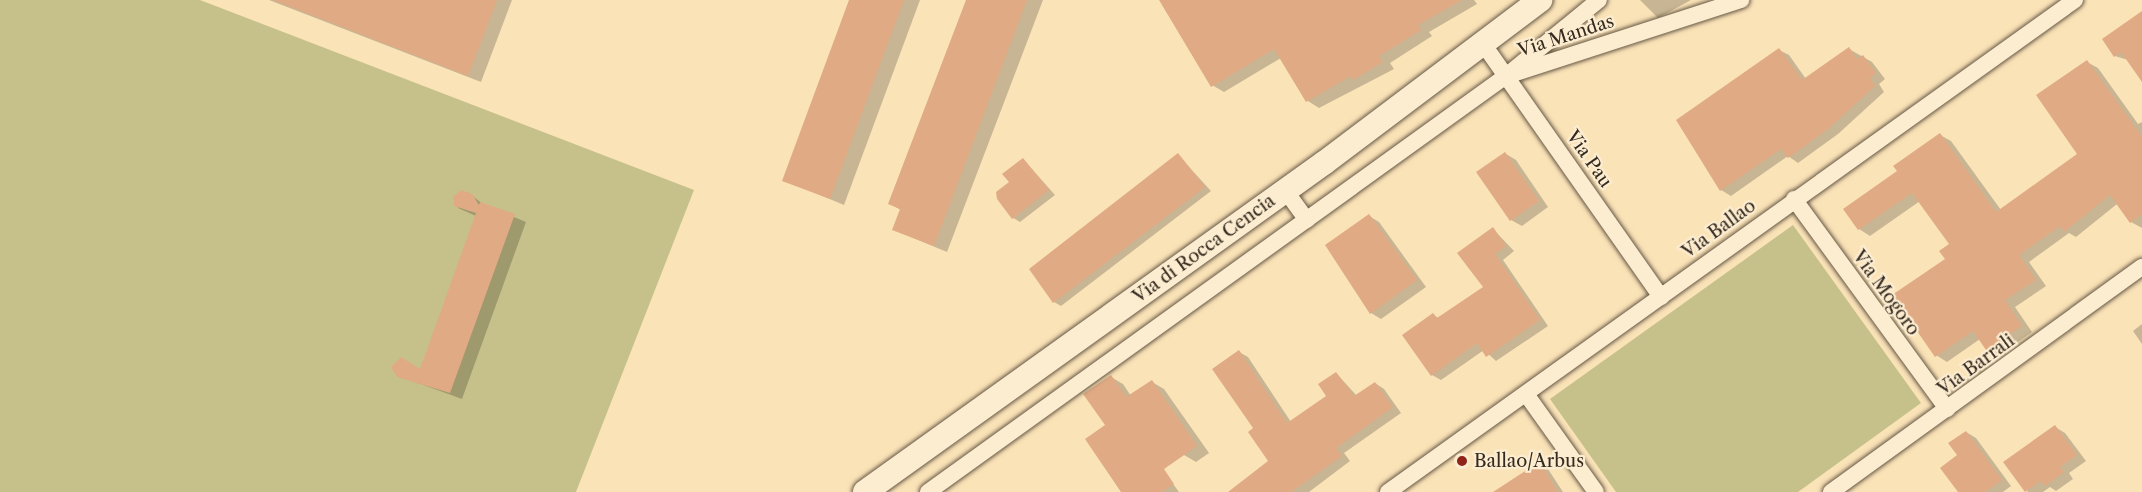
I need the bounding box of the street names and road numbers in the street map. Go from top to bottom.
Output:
street label: Via Mandas [1515,10,1617,62]
street label: Via Pau [1562,126,1616,192]
street label: Via di Rocca Cencia [1129,190,1279,308]
street label: Via Ballao [1678,195,1760,263]
street label: Via Mogoro [1848,246,1924,340]
street label: Via Barrali [1933,330,2019,400]

